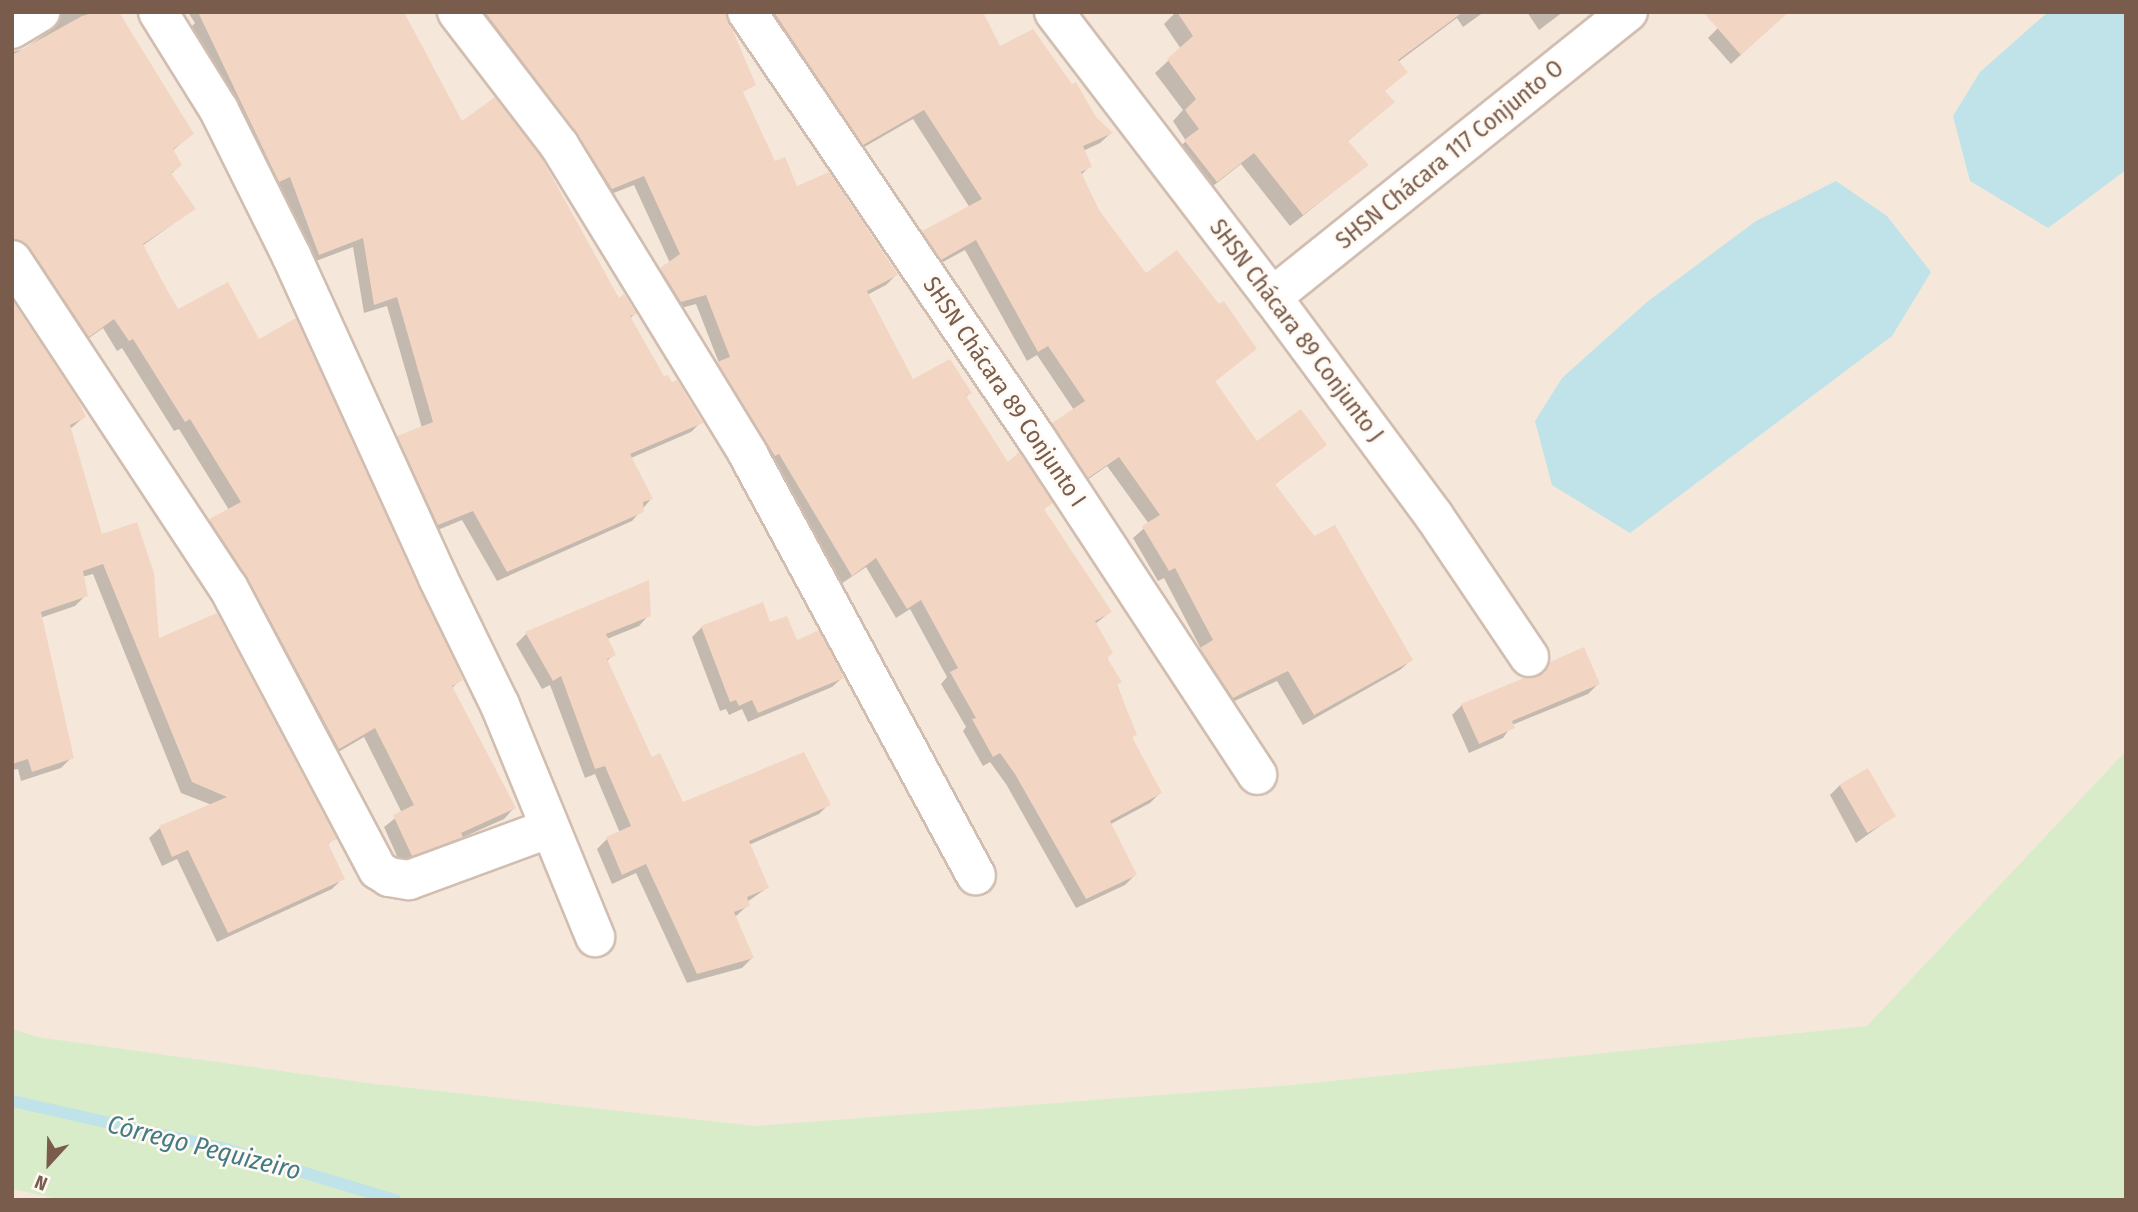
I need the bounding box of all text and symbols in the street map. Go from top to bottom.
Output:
street label: SHSN Chácara 117 Conjunto O [1330,54,1570,256]
street label: SHSN Chácara 89 Conjunto J [1203,214,1389,448]
street label: SHSN Chácara 89 Conjunto I [916,272,1092,512]
water label: Córrego Pequizeiro [104,1109,304,1187]
north arrow [14,1128,84,1198]
text: N [31,1170,51,1196]

